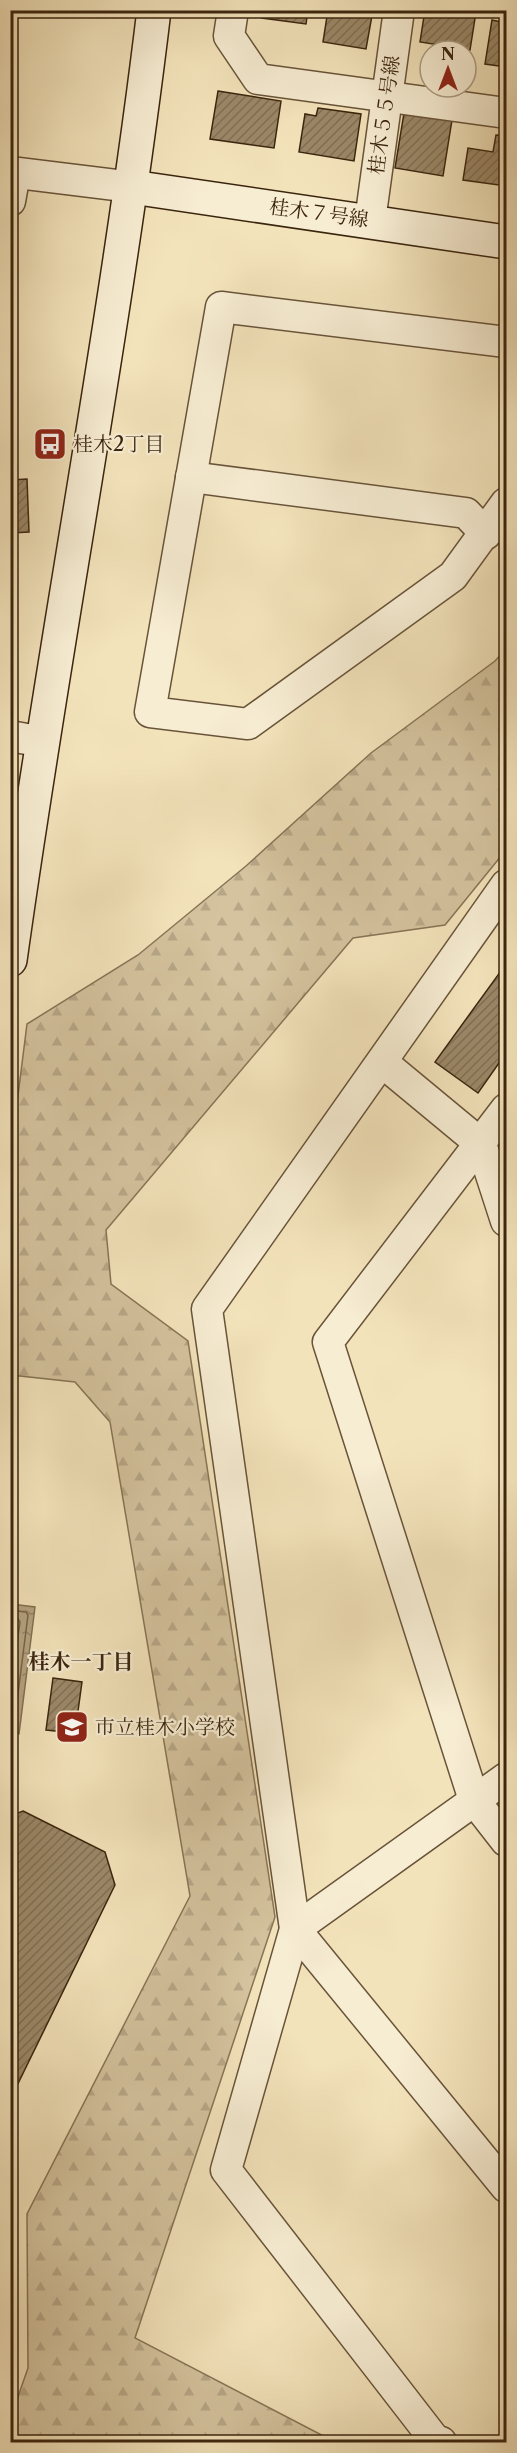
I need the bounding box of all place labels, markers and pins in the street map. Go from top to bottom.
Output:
bus stop icon: 桂木2丁目 [32,426,68,462]
place label: 桂木2丁目 [73,432,165,456]
school or university icon: 市立桂木小学校 [54,1709,90,1745]
place label: 市立桂木小学校 [95,1715,235,1739]

